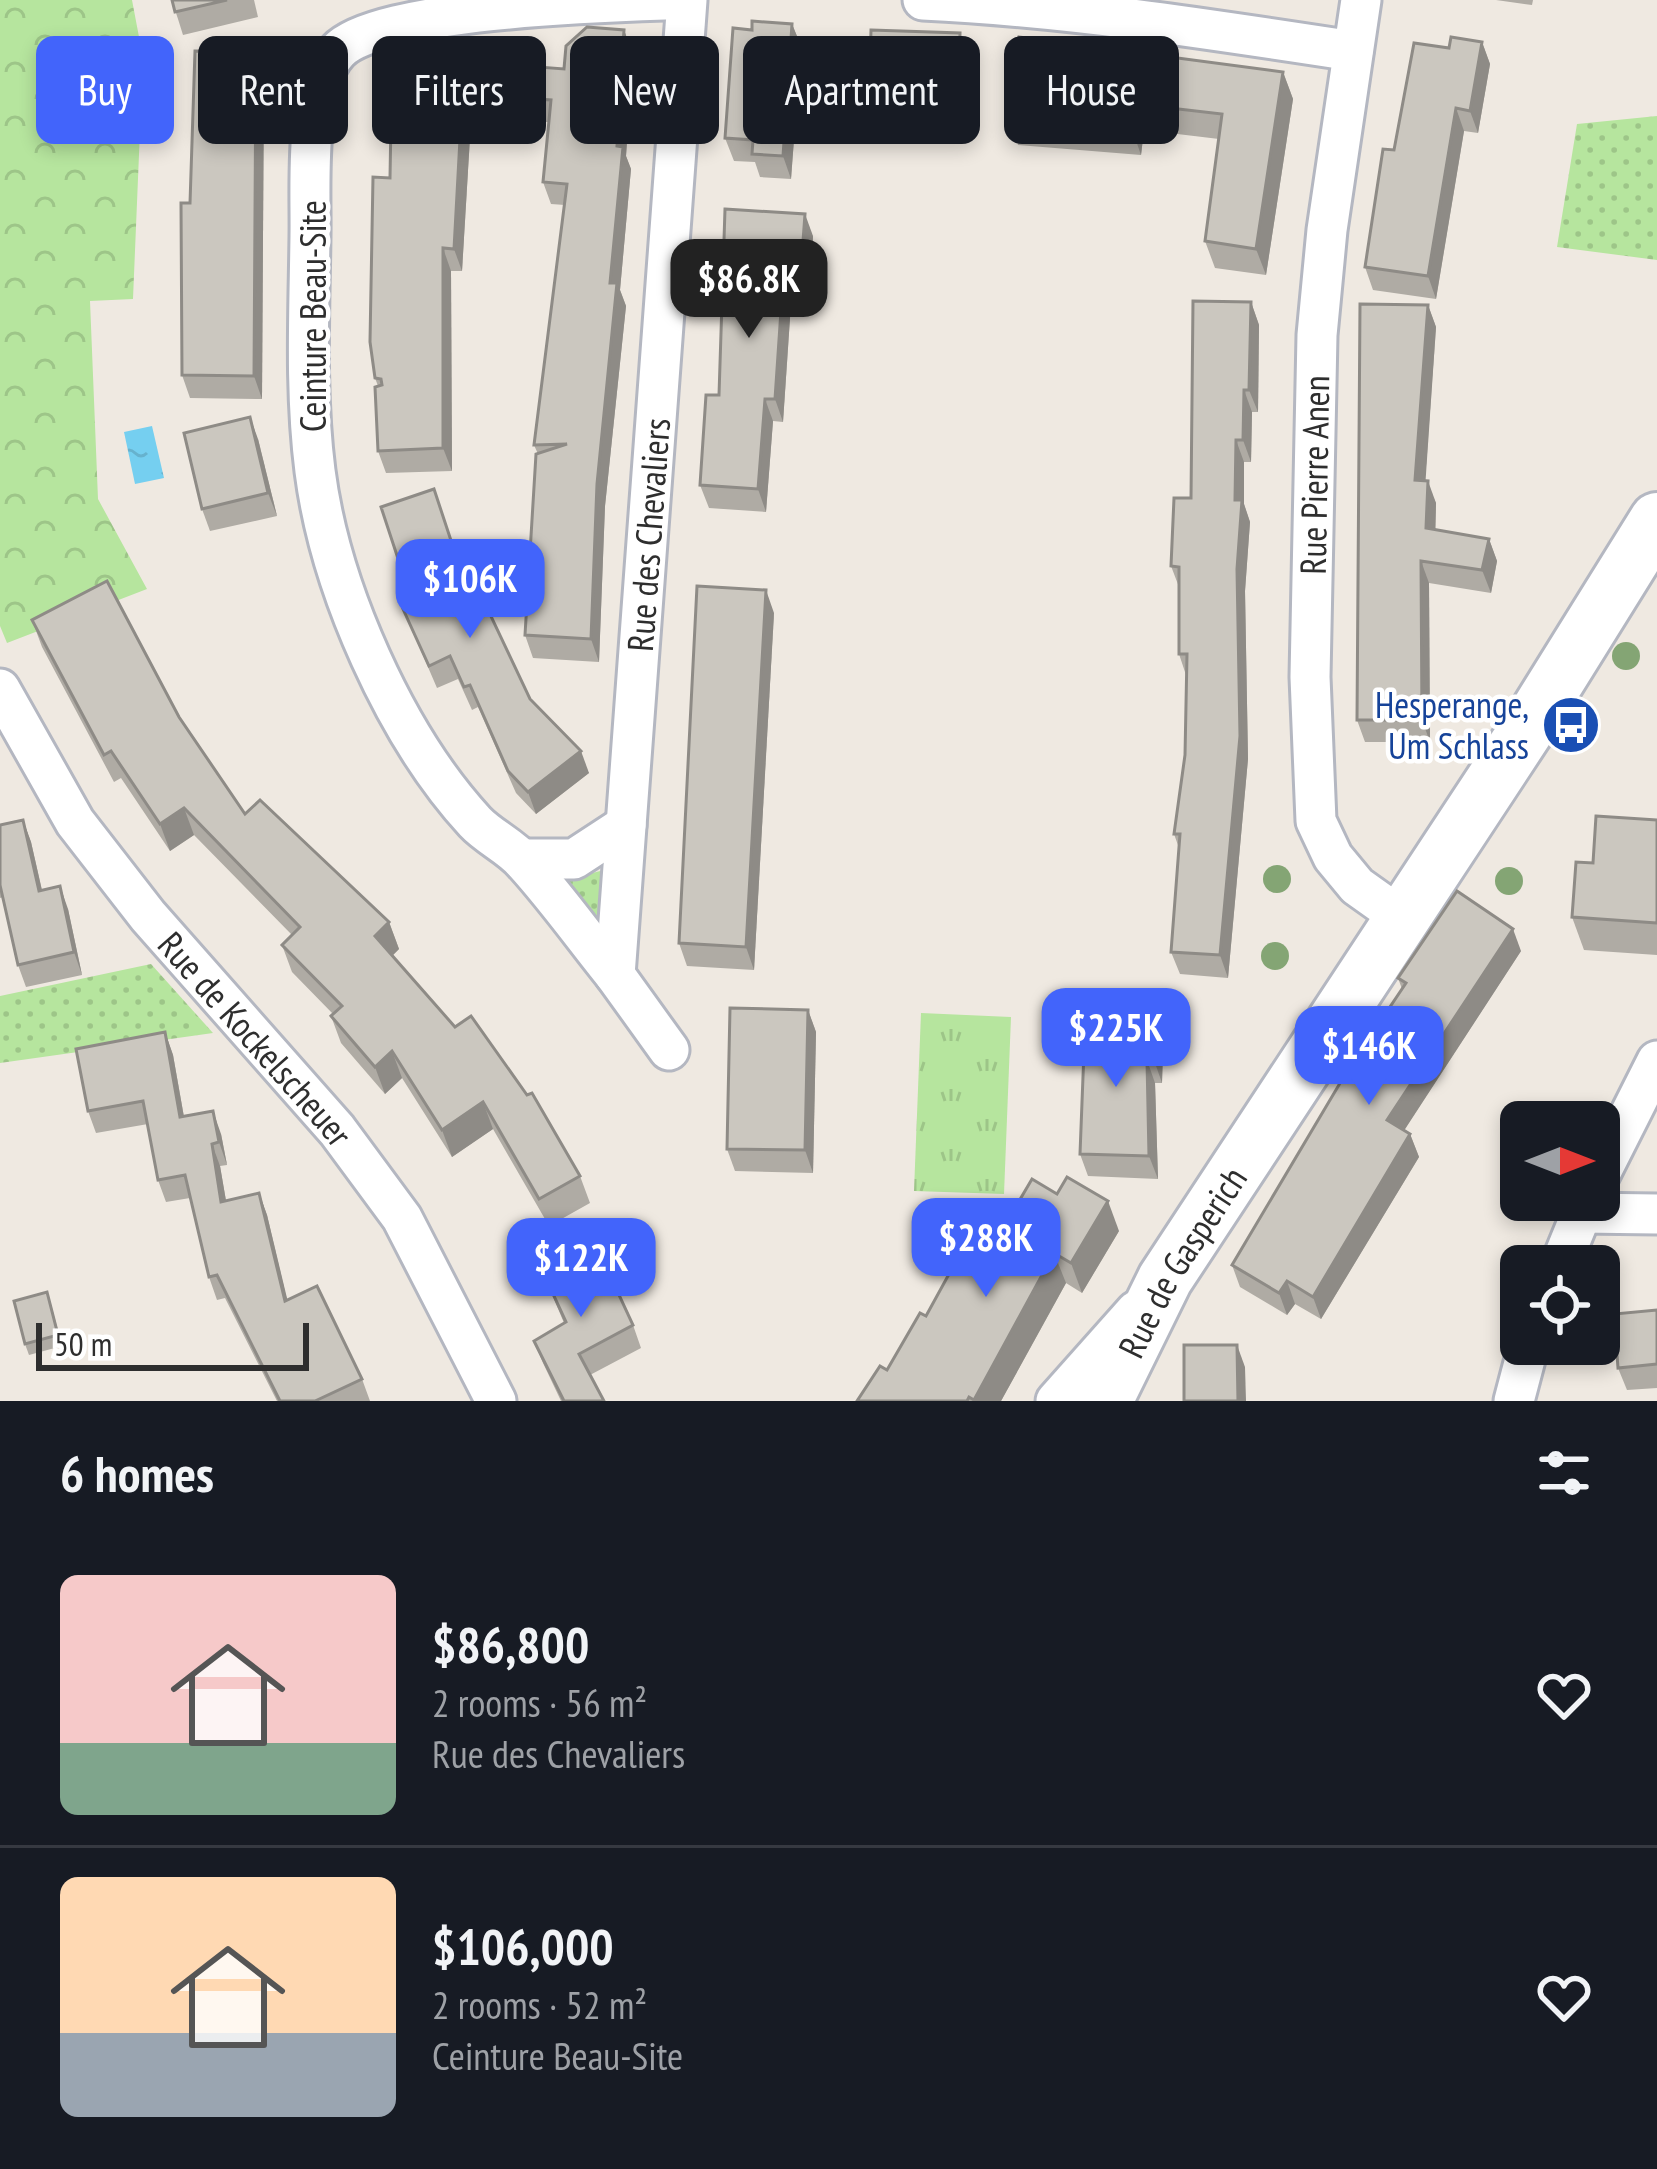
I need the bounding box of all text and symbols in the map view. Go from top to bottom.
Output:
chip: Buy [36,36,174,144]
chip: Rent [198,36,348,144]
chip: Filters [372,36,546,144]
chip: New [570,36,719,144]
chip: Apartment [743,36,980,144]
chip: House [1004,36,1179,144]
street label: Ceinture Beau-Site [289,200,336,432]
pin: $86.8K [651,239,847,341]
text: $86.8K [697,252,801,303]
street label: Rue Pierre Anen [1289,375,1339,575]
street label: Rue des Chevaliers [615,416,680,653]
pin: $106K [386,539,554,641]
text: $106K [423,552,517,603]
place label: Hesperange, Um Schlass [1375,681,1529,769]
bus stop icon: Hesperange, Um Schlass [1540,694,1602,756]
street label: Rue de Kockelscheuer [149,921,364,1155]
pin: $225K [1032,988,1200,1090]
text: $225K [1069,1001,1163,1052]
pin: $146K [1285,1006,1453,1108]
text: $146K [1322,1019,1416,1070]
north arrow [1500,1101,1620,1221]
map controls [1500,1101,1620,1365]
street label: Rue de Gasperich [1107,1157,1256,1365]
pin: $288K [902,1198,1070,1300]
text: $288K [939,1211,1033,1262]
pin: $122K [497,1218,665,1320]
text: $122K [534,1231,628,1282]
button: locate [1500,1245,1620,1365]
scale bar [36,1317,309,1370]
text: 50 m [54,1322,112,1365]
text: 6 homes [60,1440,214,1506]
icon: filters [1531,1440,1597,1506]
text: $86,800 [432,1611,589,1677]
icon: home [156,1623,300,1767]
icon: heart [1531,1662,1597,1728]
text: 2 rooms · 56 m² [432,1677,647,1728]
text: Rue des Chevaliers [432,1728,685,1779]
text: $106,000 [432,1913,614,1979]
icon: home [156,1925,300,2069]
icon: heart [1531,1964,1597,2030]
text: 2 rooms · 52 m² [432,1979,647,2030]
text: Ceinture Beau-Site [432,2030,683,2081]

